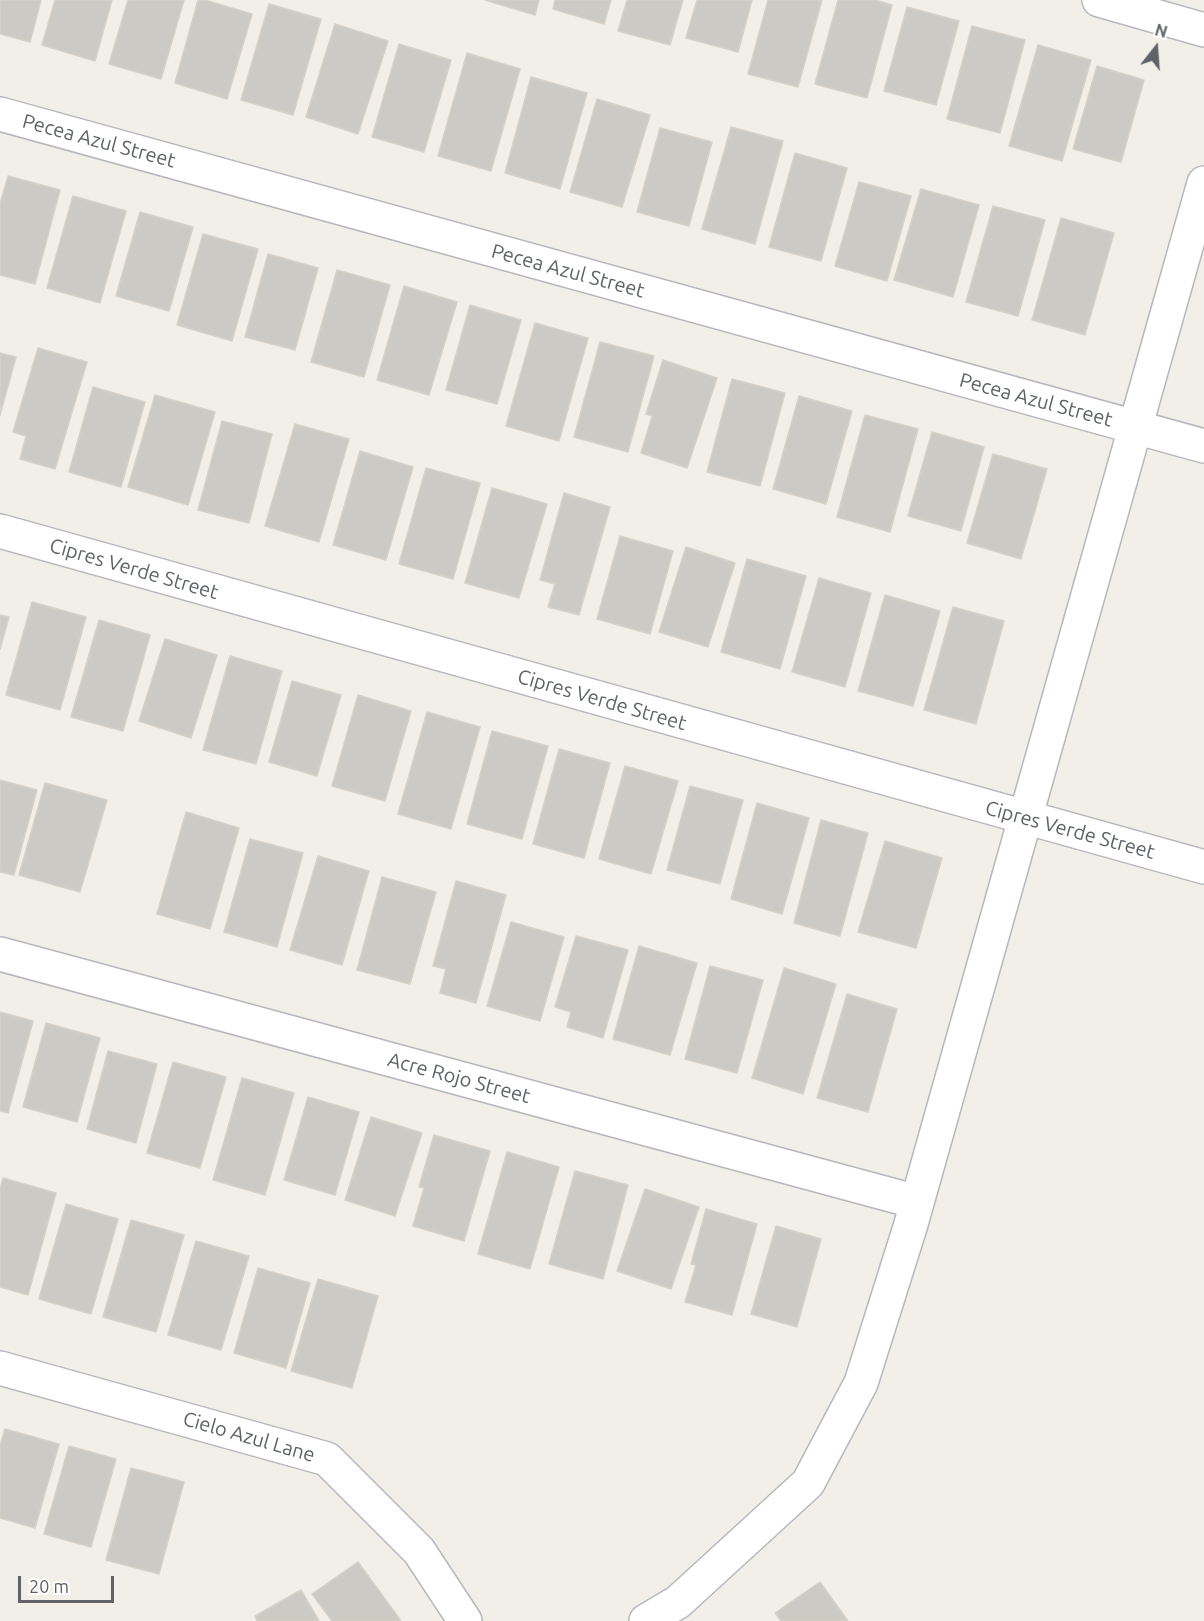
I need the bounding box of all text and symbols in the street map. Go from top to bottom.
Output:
north arrow [1126,18,1186,78]
text: N [1153,20,1170,41]
street label: Pecea Azul Street [20,109,178,173]
street label: Pecea Azul Street [489,239,647,303]
street label: Pecea Azul Street [957,368,1115,432]
street label: Cipres Verde Street [47,533,221,605]
street label: Cipres Verde Street [515,664,689,736]
street label: Cipres Verde Street [983,796,1157,864]
street label: Acre Rojo Street [385,1047,533,1109]
street label: Cielo Azul Lane [180,1407,318,1467]
scale bar [21,1564,117,1602]
text: 20 m [29,1576,69,1596]

